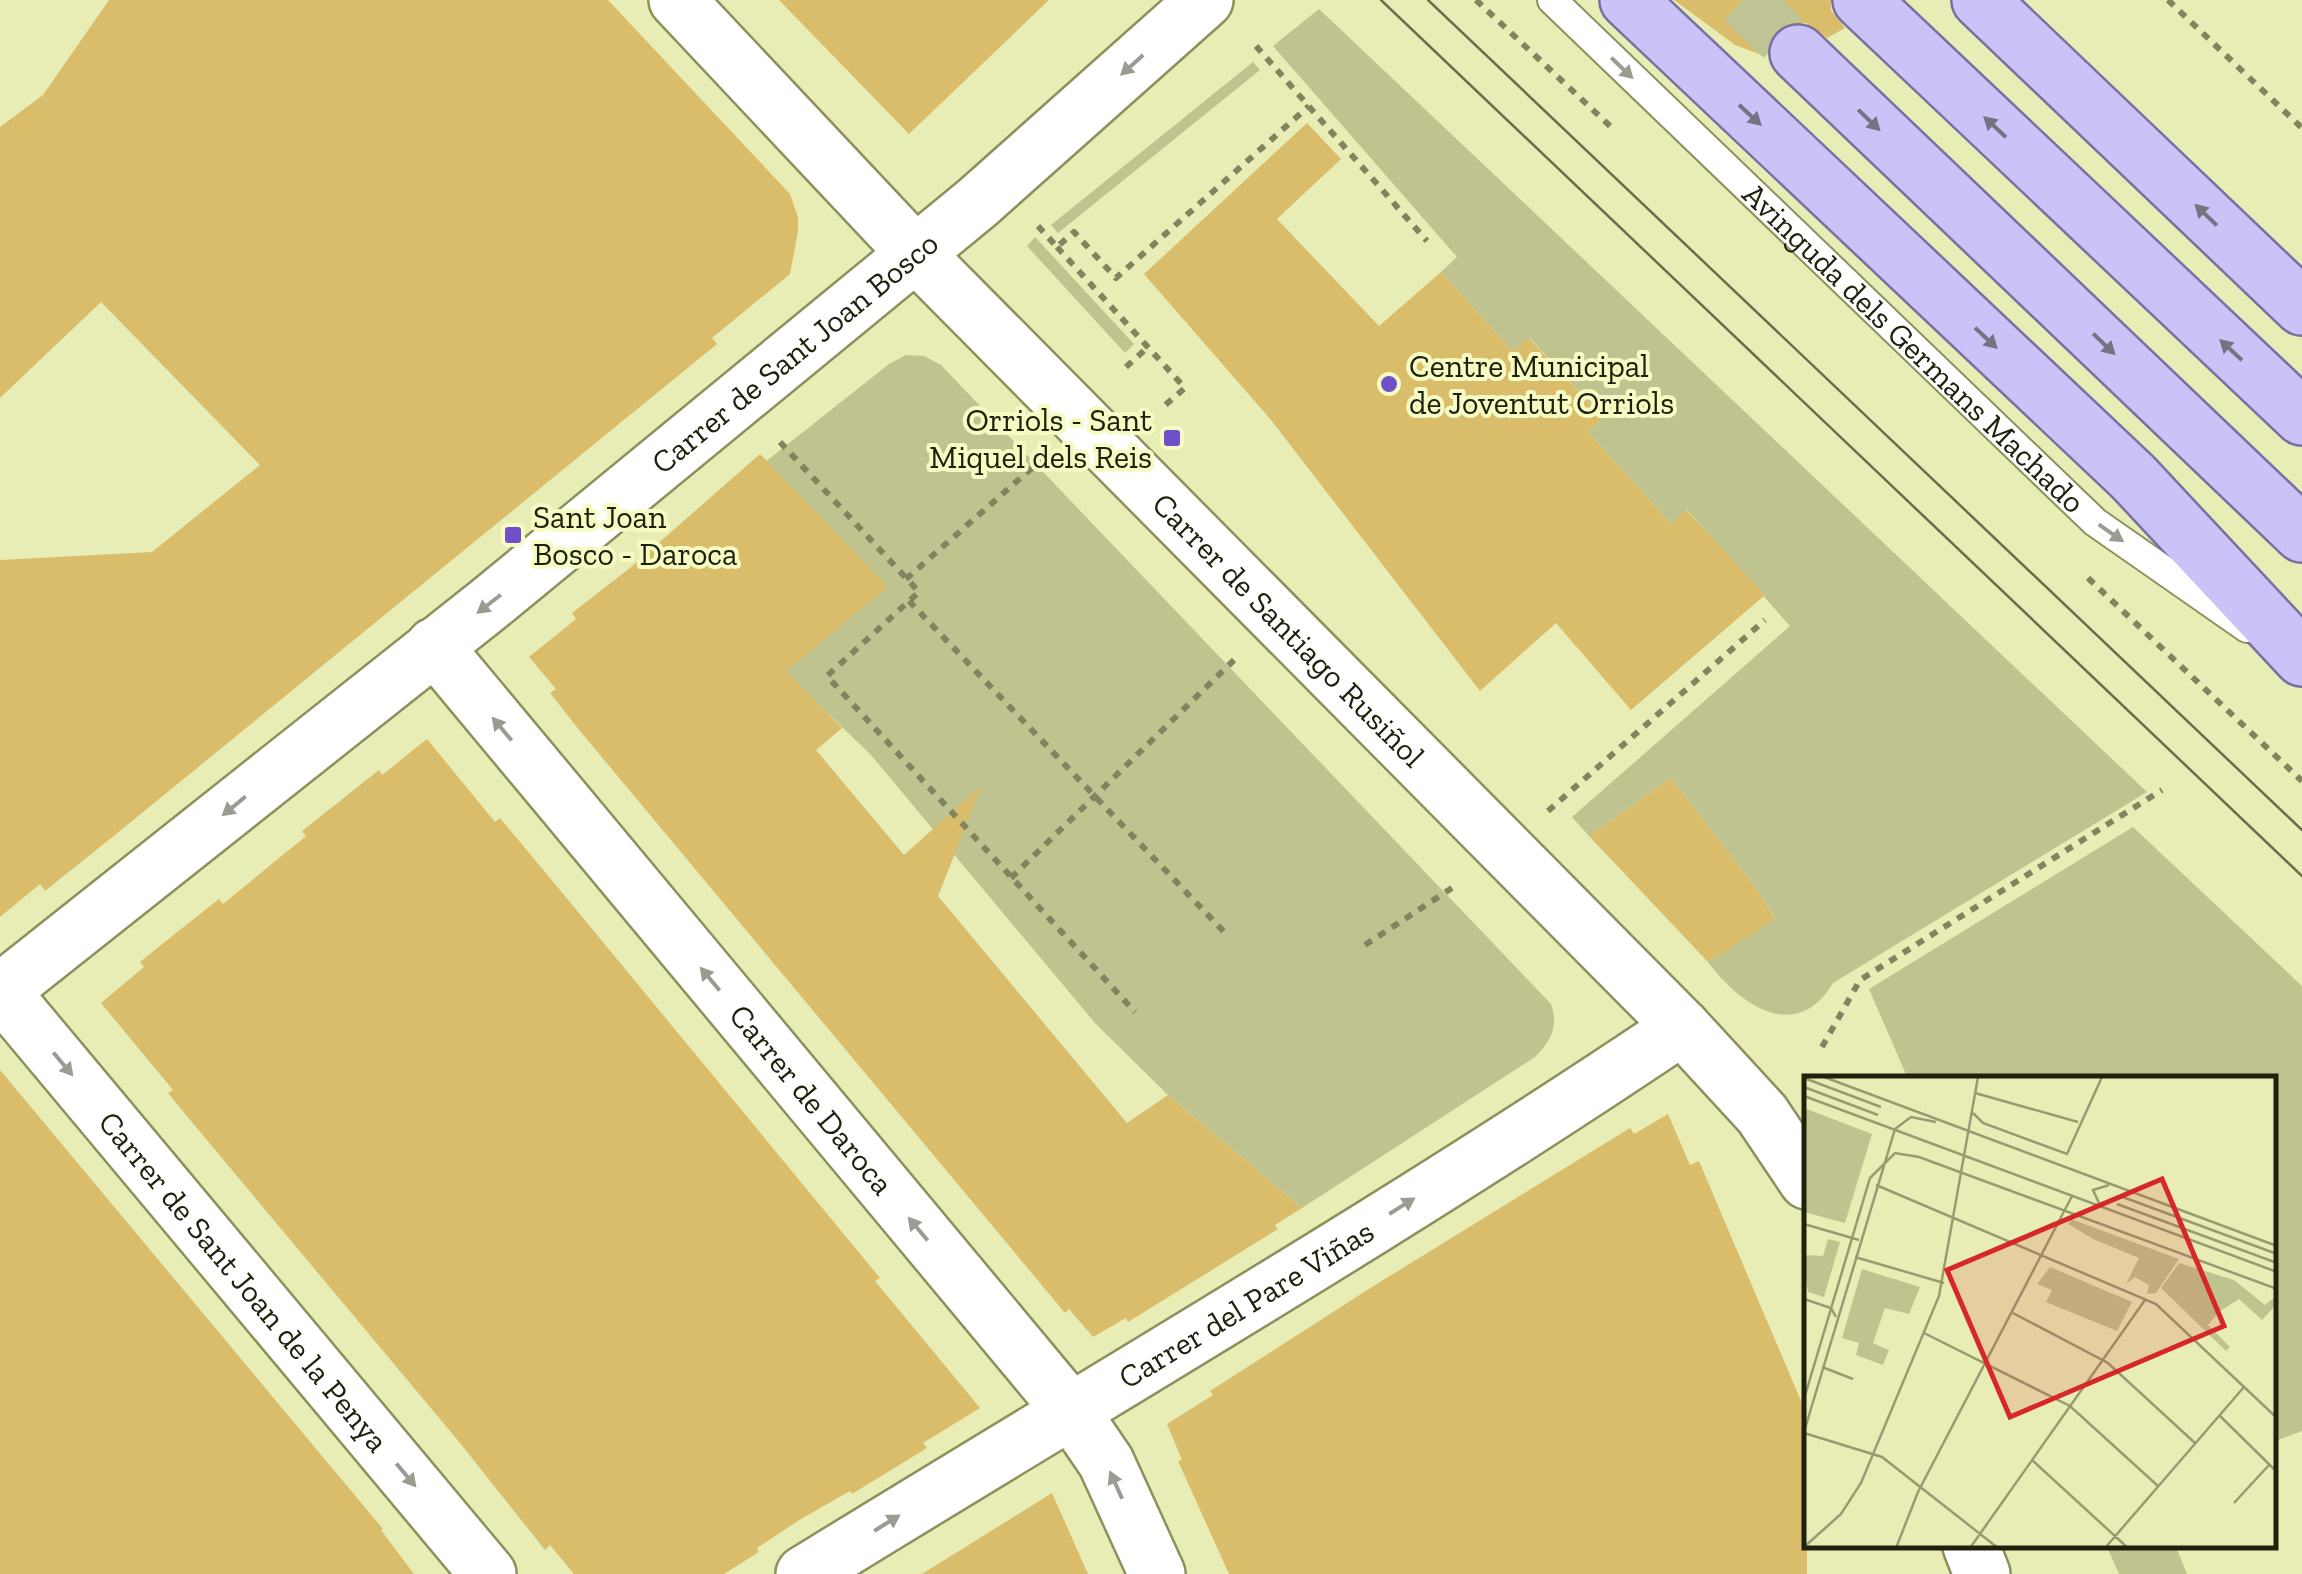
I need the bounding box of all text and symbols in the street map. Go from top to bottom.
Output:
one-way arrow [1120,53,1145,75]
one-way arrow [1610,55,1634,79]
one-way arrow [1738,103,1762,126]
one-way arrow [1856,108,1880,131]
one-way arrow [1984,116,2008,139]
street label: Avinguda dels Germans Machado [1735,175,2093,521]
one-way arrow [2194,204,2218,227]
street label: Carrer de Sant Joan Bosco [644,224,946,482]
one-way arrow [1974,326,1998,349]
one-way arrow [2092,333,2116,356]
one-way arrow [2220,339,2244,362]
place label: Centre Municipal de Joventut Orriols [1409,347,1674,422]
marker: Centre Municipal de Joventut Orriols [1378,373,1400,395]
place label: Orriols - Sant Miquel dels Reis [929,401,1152,476]
marker: Orriols - Sant Miquel dels Reis [1161,427,1183,449]
street label: Carrer de Santiago Rusiñol [1145,485,1432,775]
place label: Sant Joan Bosco - Daroca [533,498,738,573]
one-way arrow [2098,523,2124,542]
marker: Sant Joan Bosco - Daroca [502,524,524,546]
one-way arrow [476,593,501,614]
one-way arrow [492,717,514,742]
one-way arrow [221,795,246,816]
one-way arrow [700,967,721,992]
street label: Carrer de Daroca [721,996,902,1202]
one-way arrow [52,1052,73,1077]
inset map [1804,1076,2277,1549]
street label: Carrer de Sant Joan de la Penya [91,1104,397,1460]
one-way arrow [1388,1198,1416,1216]
street label: Carrer del Pare Viñas [1112,1212,1381,1397]
one-way arrow [907,1217,929,1242]
one-way arrow [394,1462,416,1487]
one-way arrow [1108,1470,1125,1499]
one-way arrow [873,1515,901,1532]

